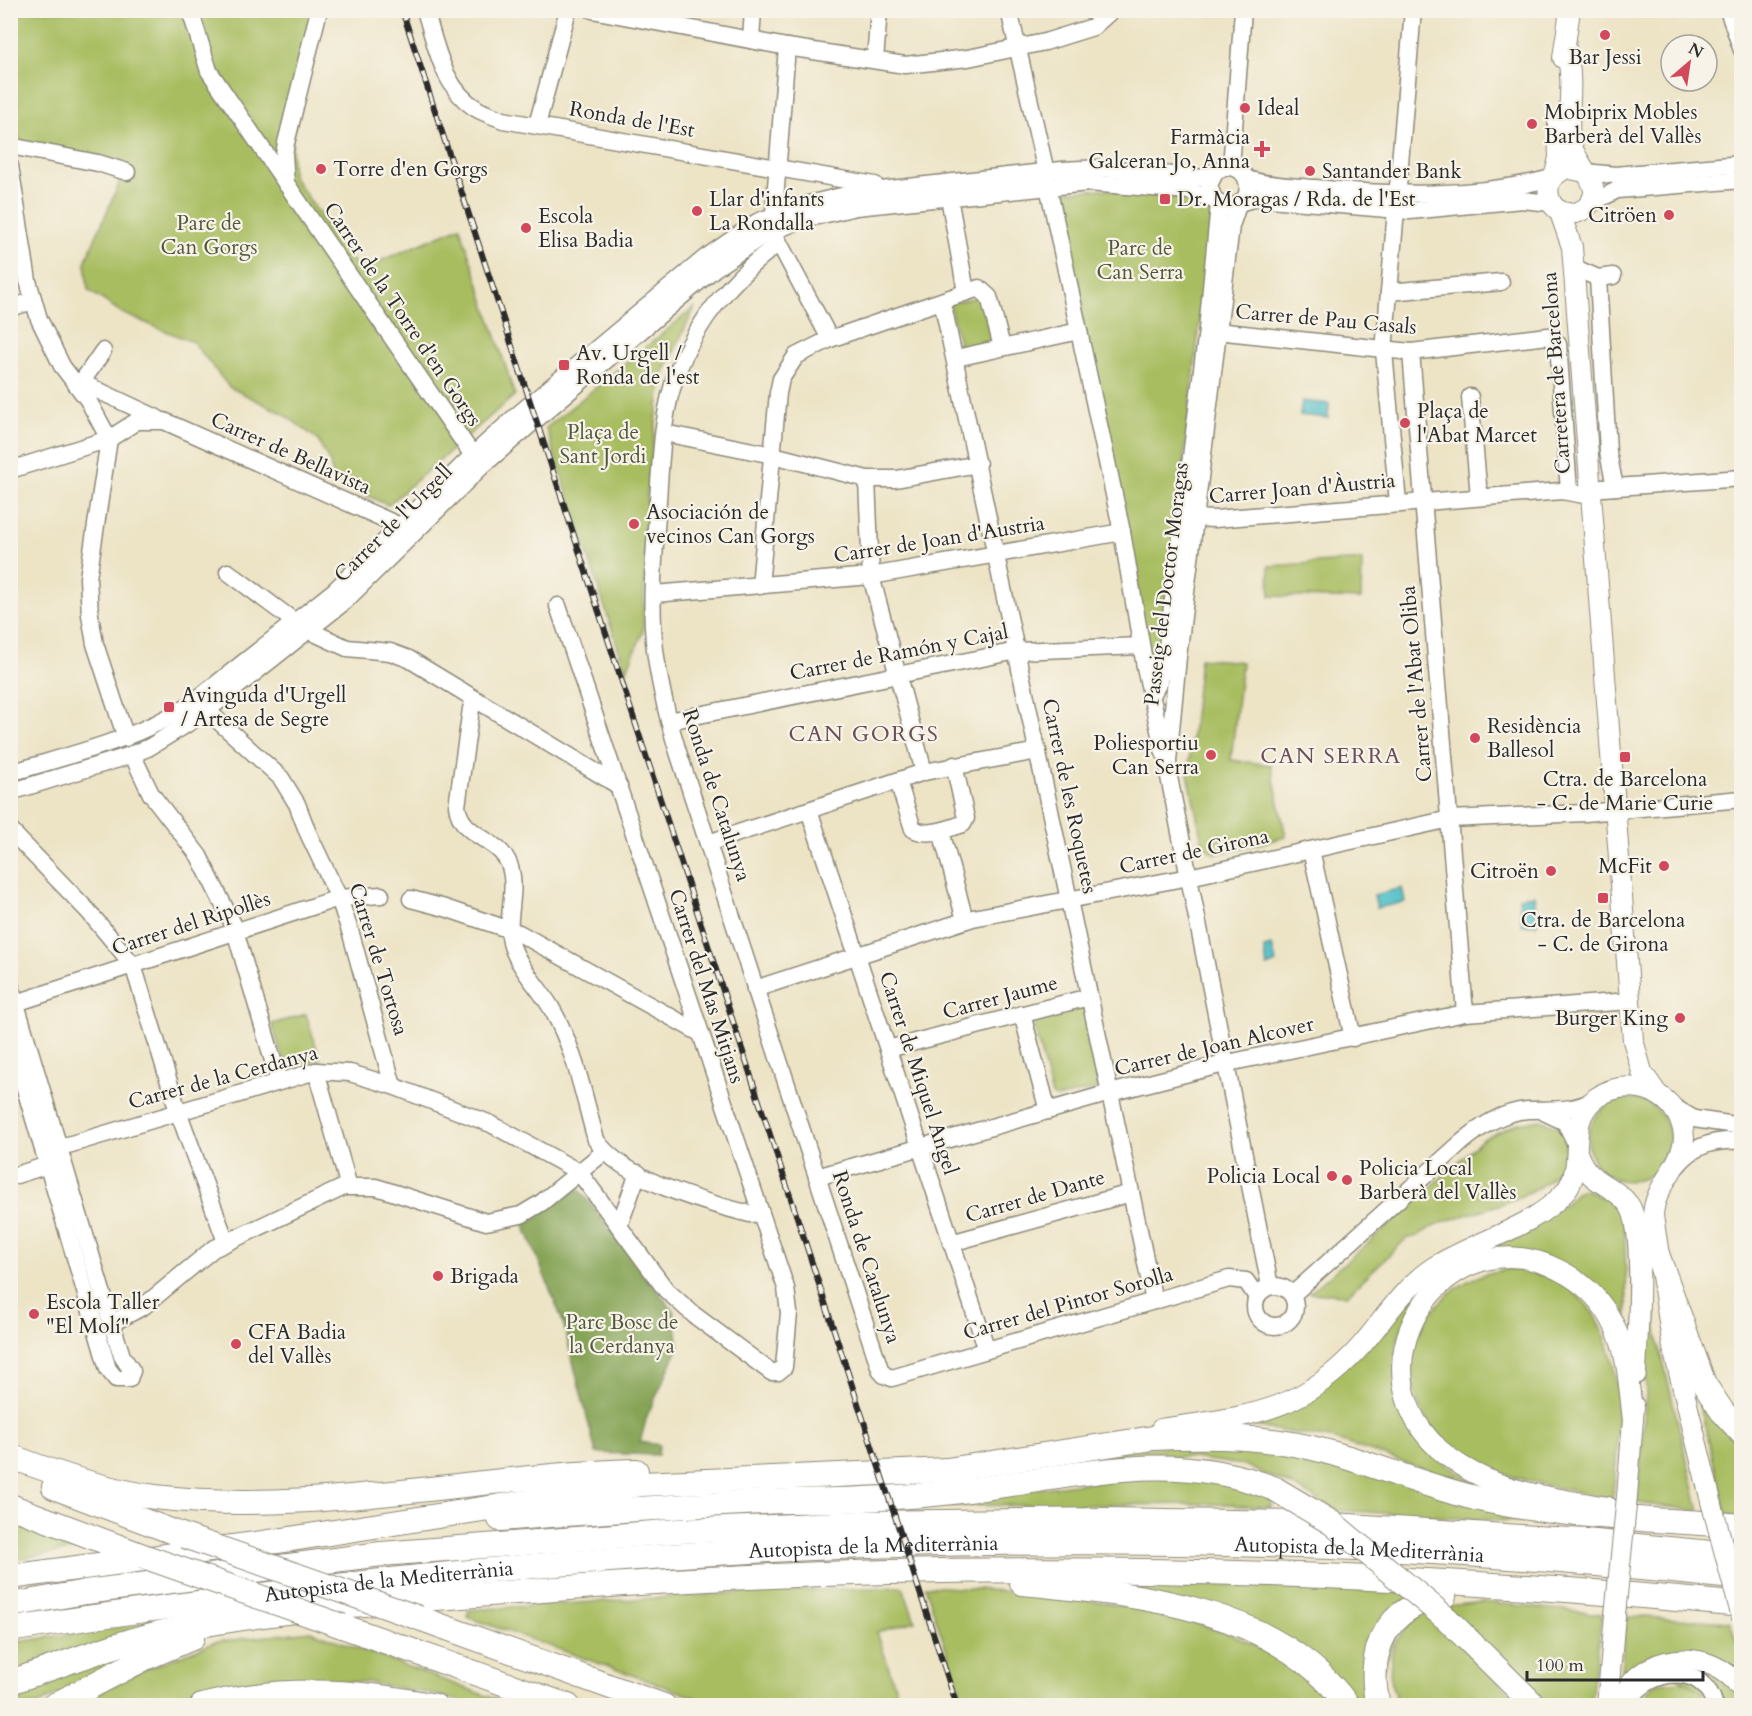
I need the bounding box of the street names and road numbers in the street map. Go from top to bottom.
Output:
street label: Ronda de l'Est [567,94,697,145]
street label: Carrer de la Torre d'en Gorgs [317,197,489,432]
street label: Carretera de Barcelona [1535,271,1578,475]
street label: Carrer de Pau Casals [1234,297,1418,342]
street label: Carrer de Bellavista [206,405,375,502]
street label: Carrer de l'Urgell [328,458,459,589]
street label: Passeig del Doctor Moragas [1137,461,1196,707]
street label: Carrer Joan d'Àustria [1208,466,1397,511]
street label: Carrer de Joan d'Austria [831,508,1047,571]
street label: Carrer de l'Abat Oliba [1393,585,1440,783]
street label: Carrer de Ramón y Cajal [787,617,1011,688]
street label: Carrer de les Roquetes [1035,696,1104,896]
street label: Ronda de Catalunya [675,705,758,885]
street label: Carrer de Girona [1117,821,1272,881]
street label: Carrer de Tortosa [342,879,416,1039]
street label: Carrer del Ripollès [108,884,274,963]
street label: Carrer del Mas Mitjans [661,885,752,1087]
street label: Carrer de Miquel Angel [872,968,965,1179]
street label: Carrer Jaume [939,968,1061,1027]
street label: Carrer de Joan Alcover [1112,1009,1317,1084]
street label: Carrer de la Cerdanya [125,1038,321,1117]
street label: Carrer de Dante [962,1163,1108,1230]
street label: Ronda de Catalunya [825,1167,908,1347]
street label: Carrer del Pintor Sorolla [960,1260,1177,1347]
street label: Autopista de la Mediterrània [748,1529,999,1566]
street label: Autopista de la Mediterrània [1234,1530,1485,1570]
street label: Autopista de la Mediterrània [263,1554,515,1610]

